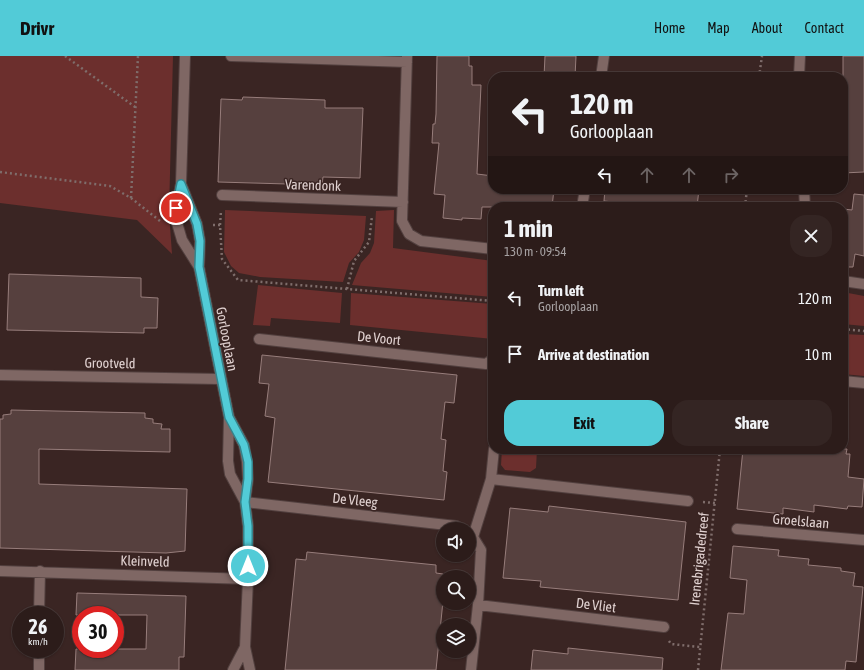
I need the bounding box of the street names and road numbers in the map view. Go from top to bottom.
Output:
street label: Varendonk [285,176,341,194]
street label: Gorlooplaan [213,306,241,372]
street label: De Voort [356,328,402,348]
street label: Grootveld [84,355,136,371]
street label: De Vleeg [332,490,378,510]
street label: Irenebrigadedreef [686,511,712,606]
street label: Groelslaan [772,511,830,531]
street label: Kleinveld [120,552,170,570]
street label: De Vliet [575,595,617,615]

